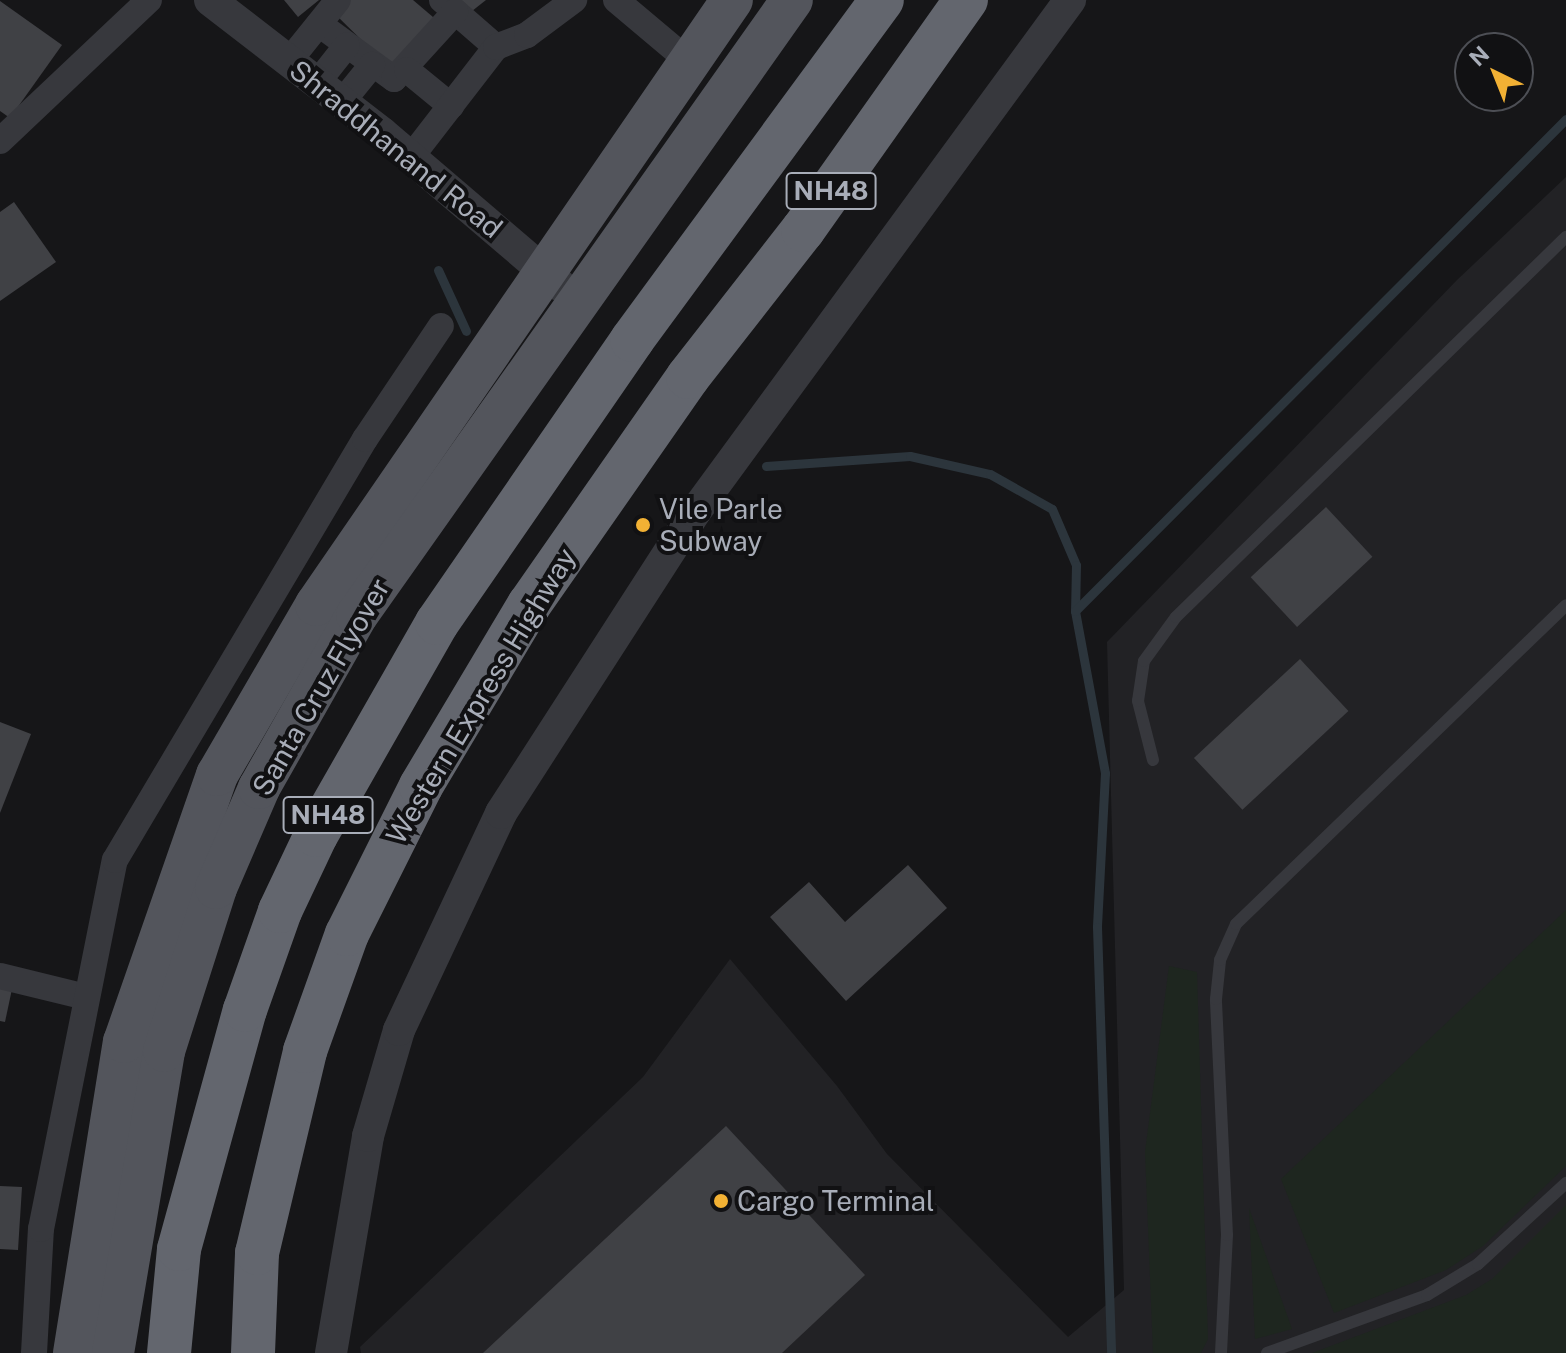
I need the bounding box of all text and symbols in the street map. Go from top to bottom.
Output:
north arrow [1454,32,1534,112]
text: N [1464,41,1494,71]
street label: Shraddhanand Road [283,53,509,245]
road number: NH48 [785,169,877,213]
place label: Vile Parle Subway [659,492,783,558]
marker: Vile Parle Subway [634,516,652,534]
street label: Western Express Highway [379,542,583,850]
street label: Santa Cruz Flyover [245,573,397,801]
road number: NH48 [282,793,374,837]
place label: Cargo Terminal [737,1184,935,1218]
marker: Cargo Terminal [712,1192,730,1210]

